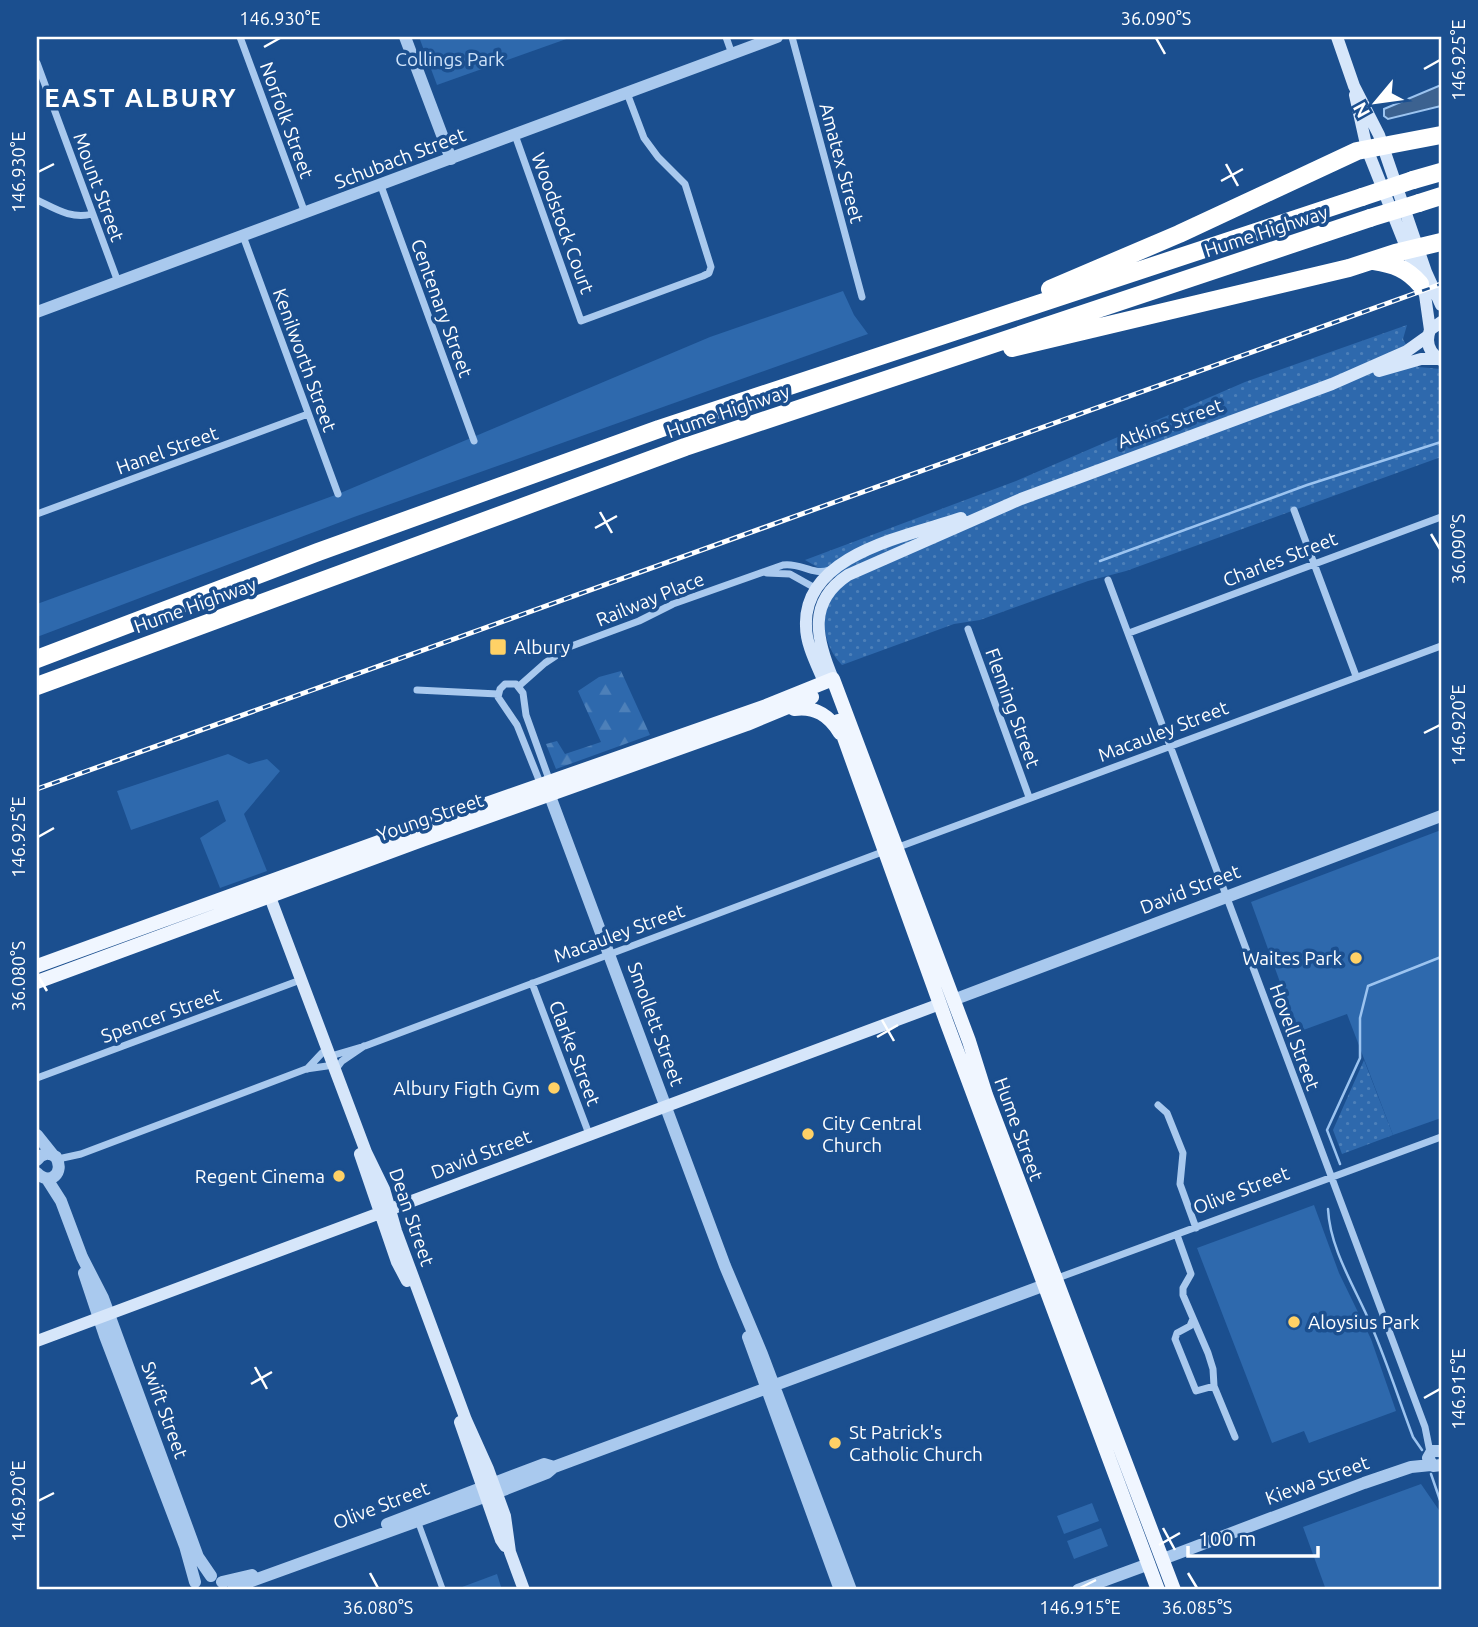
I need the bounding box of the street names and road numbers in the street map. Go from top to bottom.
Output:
street label: Norfolk Street [256,59,318,182]
street label: Amatex Street [815,101,869,226]
street label: Schubach Street [331,123,469,193]
street label: Mount Street [69,130,129,245]
street label: Woodstock Court [527,149,599,297]
street label: Hume Highway [1201,201,1331,261]
street label: Centenary Street [407,236,477,381]
street label: Kenilworth Street [269,285,341,435]
street label: Hume Highway [664,380,792,442]
street label: Atkins Street [1114,394,1226,452]
street label: Hanel Street [113,421,221,479]
street label: Charles Street [1220,527,1341,591]
street label: Railway Place [593,567,707,631]
street label: Hume Highway [131,573,259,637]
street label: Fleming Street [981,645,1045,771]
street label: Macauley Street [1095,696,1232,766]
street label: Young Street [374,788,487,846]
street label: David Street [1137,860,1244,918]
street label: Macauley Street [551,899,688,967]
street label: Smollett Street [623,959,689,1089]
street label: Hovell Street [1266,981,1325,1094]
street label: Spencer Street [98,983,225,1047]
street label: Clarke Street [545,997,605,1109]
street label: Hume Street [990,1074,1048,1184]
street label: David Street [428,1125,535,1183]
street label: Olive Street [1190,1161,1293,1218]
street label: Dean Street [385,1165,439,1269]
street label: Swift Street [137,1359,193,1462]
street label: Kiewa Street [1262,1451,1372,1509]
street label: Olive Street [330,1476,433,1533]

